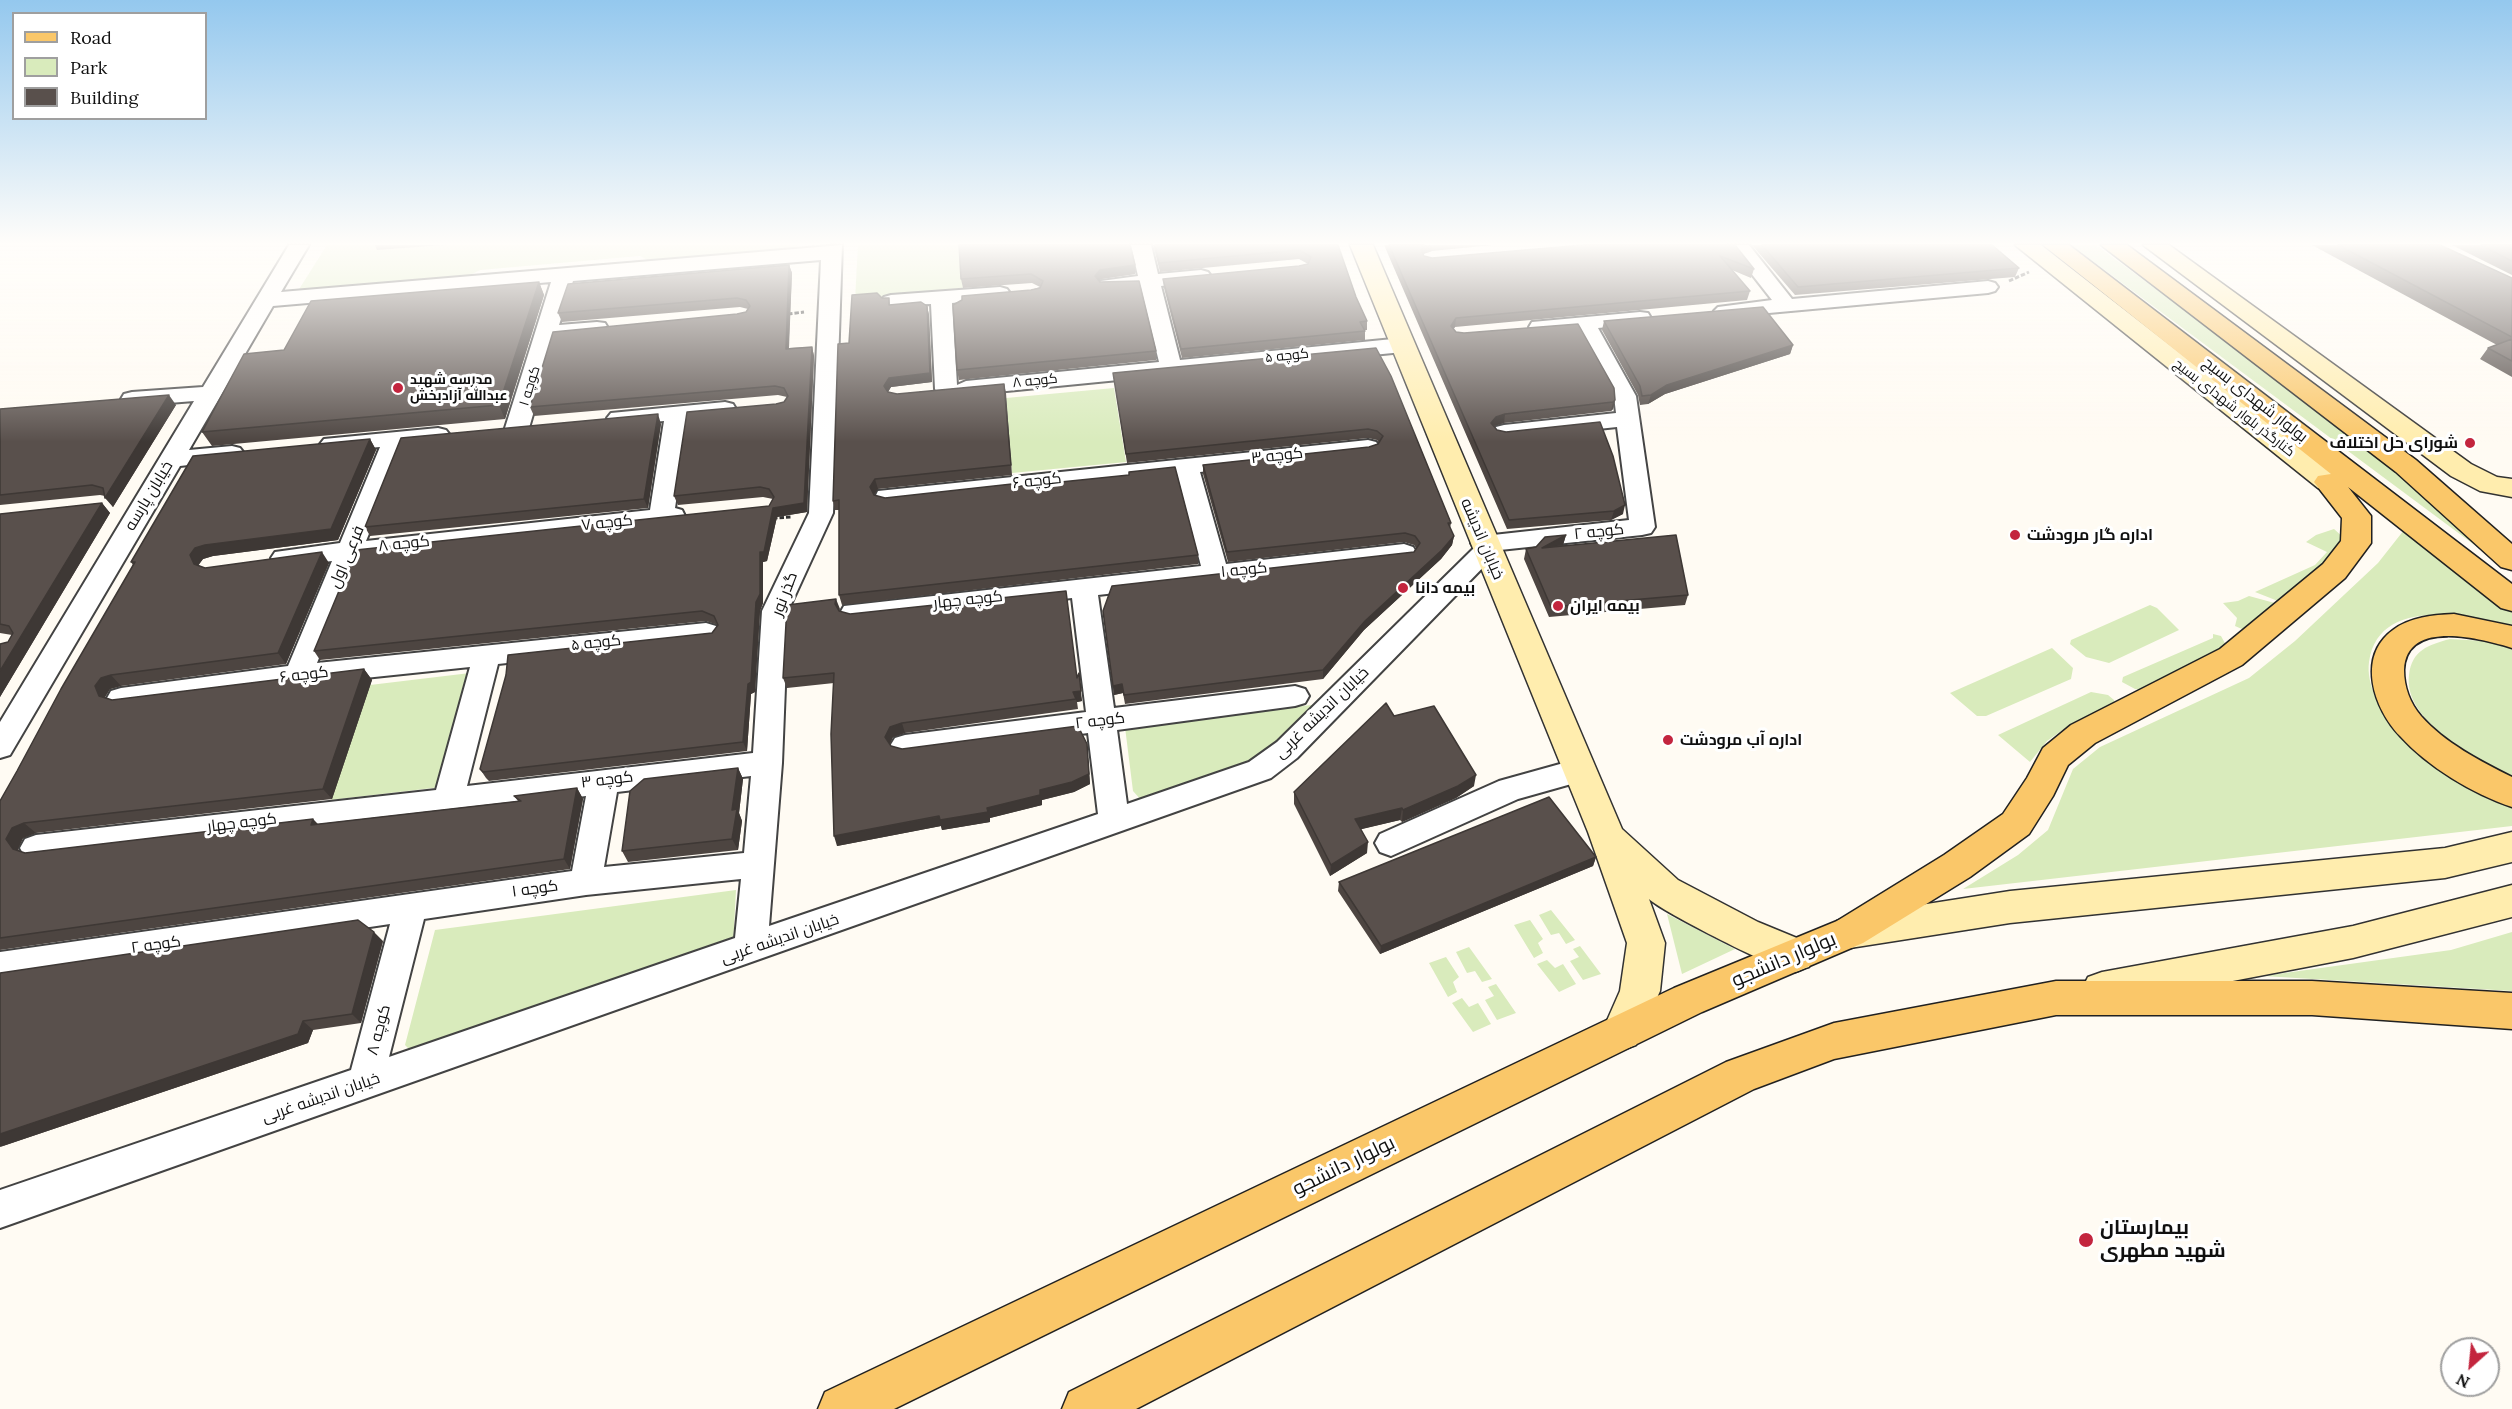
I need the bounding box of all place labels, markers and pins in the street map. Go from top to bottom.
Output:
place label: مدرسه شهید عبدالله آزادبخش [410,372,507,404]
marker: مدرسه شهید عبدالله آزادبخش [391,381,405,395]
place label: شورای حل اختلاف [2329,433,2458,453]
marker: شورای حل اختلاف [2463,436,2477,450]
place label: اداره گار مرودشت [2027,525,2153,545]
marker: اداره گار مرودشت [2008,528,2022,542]
place label: بیمه دانا [1415,578,1475,598]
marker: بیمه دانا [1396,581,1410,595]
place label: بیمه ایران [1570,596,1640,616]
marker: بیمه ایران [1551,599,1565,613]
place label: اداره آب مرودشت [1680,730,1802,750]
marker: اداره آب مرودشت [1661,733,1675,747]
place label: بیمارستان شهید مطهری [2100,1216,2226,1263]
marker: بیمارستان شهید مطهری [2077,1231,2095,1249]

